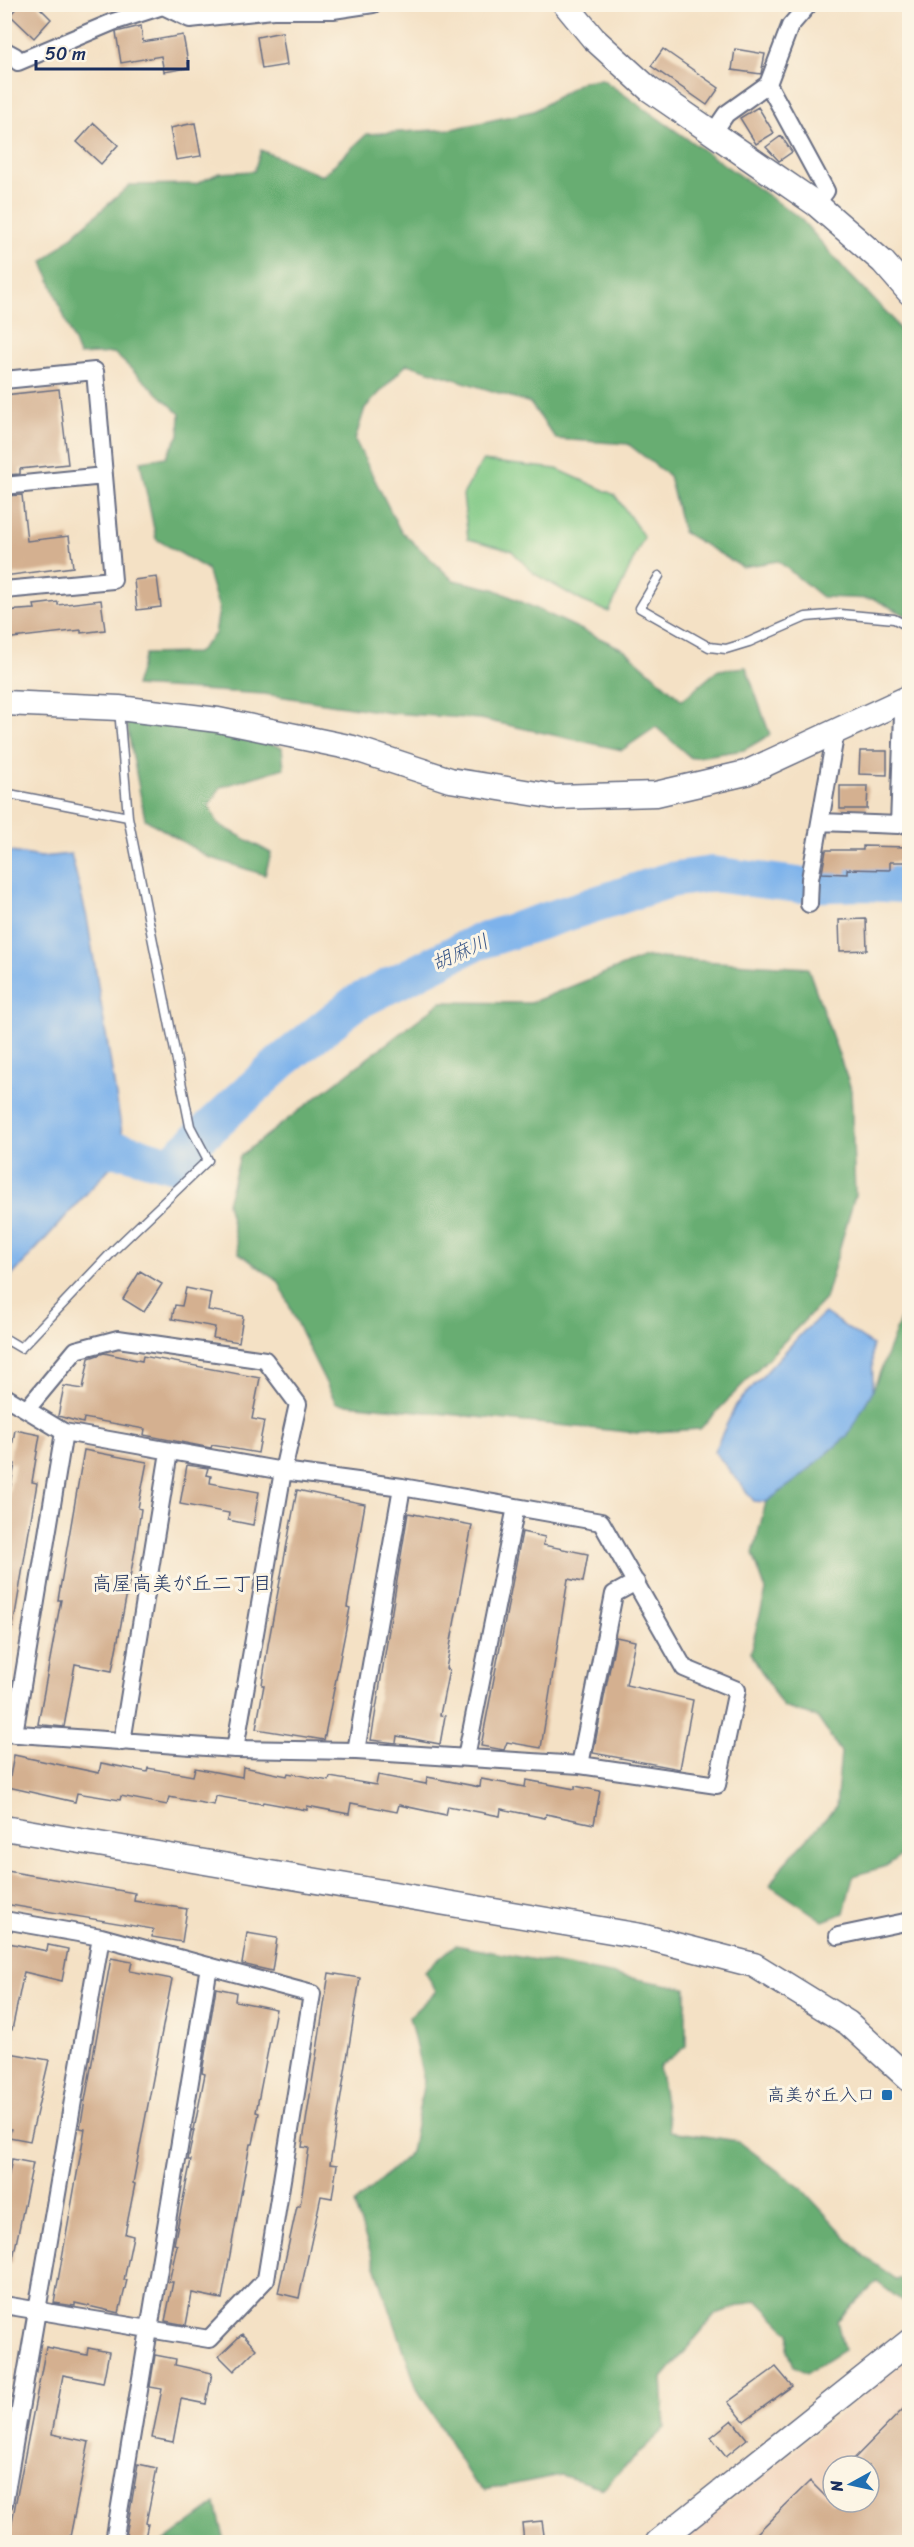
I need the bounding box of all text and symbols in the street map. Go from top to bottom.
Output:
scale bar [36,33,188,71]
text: 50 m [45,38,86,70]
water label: 胡麻川 [426,924,495,981]
district label: 高屋高美が丘二丁目 [92,1566,272,1601]
place label: 高美が丘入口 [767,2079,875,2111]
marker: 高美が丘入口 [880,2088,894,2102]
north arrow [821,2454,881,2514]
text: N [821,2478,852,2495]

